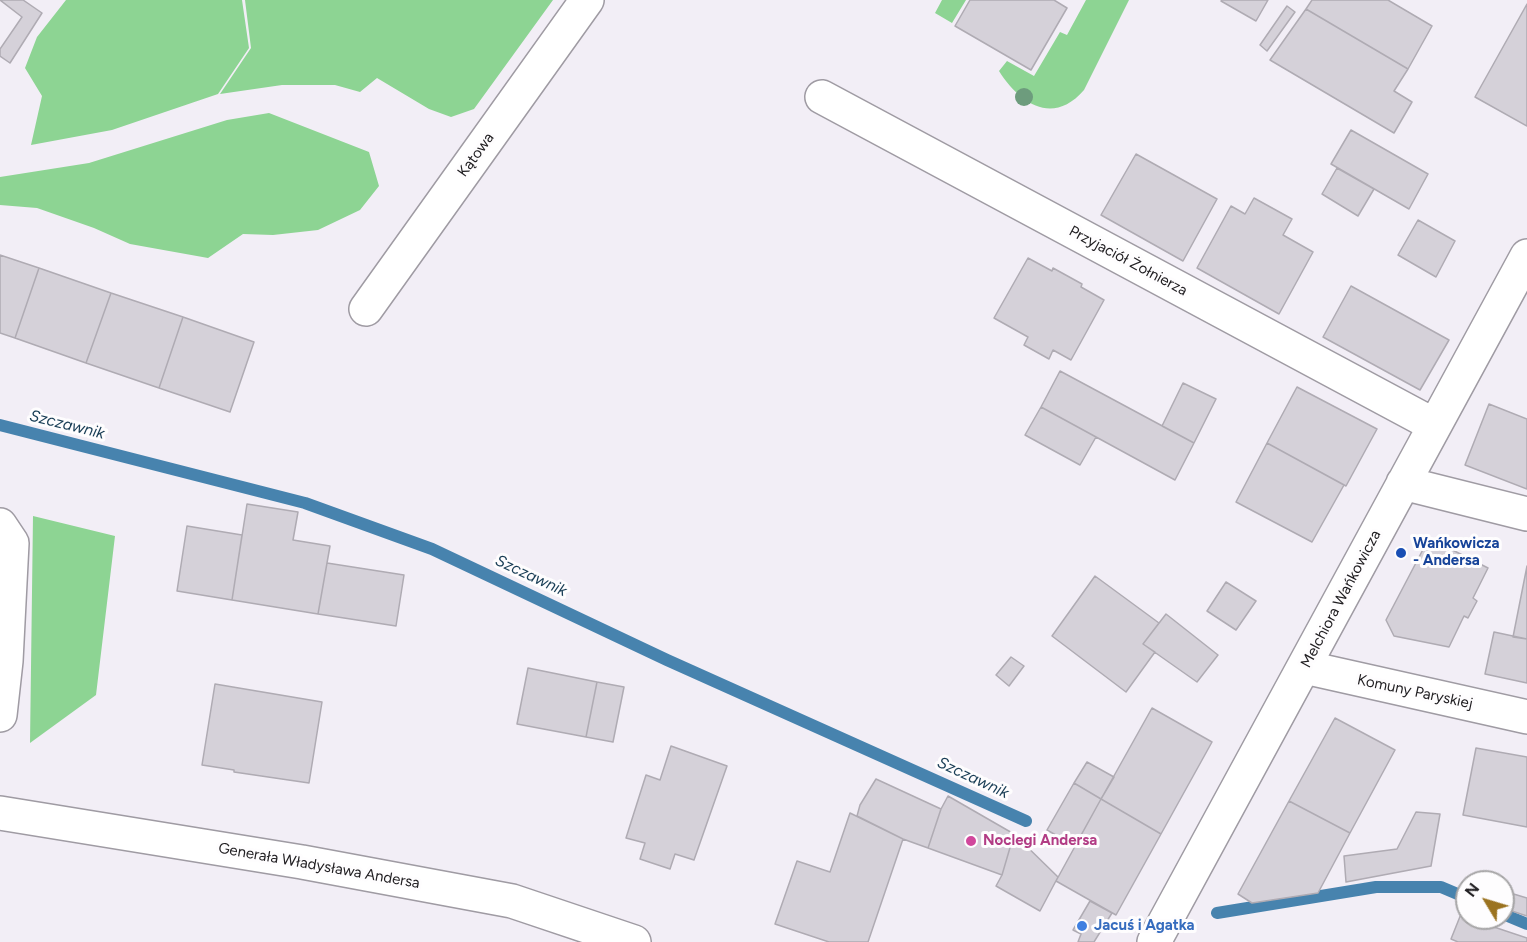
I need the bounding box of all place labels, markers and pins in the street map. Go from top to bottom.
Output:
place label: Wańkowicza - Andersa [1413,535,1500,570]
marker: Wańkowicza - Andersa [1394,546,1408,560]
place label: Noclegi Andersa [983,832,1097,850]
marker: Noclegi Andersa [964,834,978,848]
place label: Jacuś i Agatka [1094,917,1195,935]
marker: Jacuś i Agatka [1075,919,1089,933]

